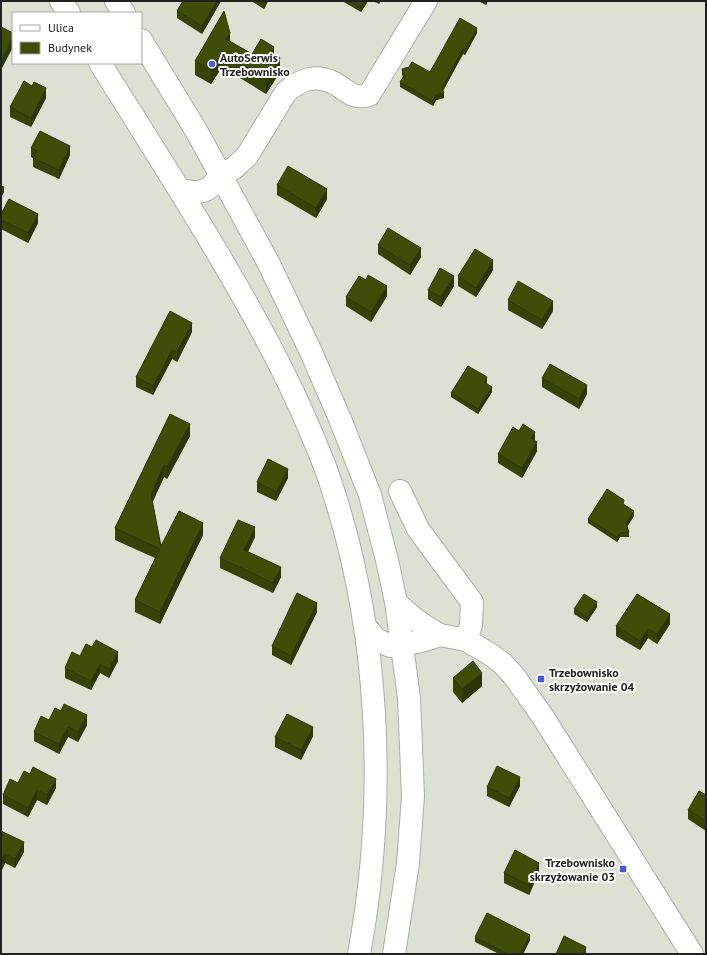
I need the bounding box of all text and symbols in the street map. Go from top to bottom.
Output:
legend [12,12,142,64]
text: Ulica [48,20,74,35]
text: Budynek [48,40,92,55]
place label: AutoSerwis Trzebownisko [220,50,290,79]
marker: AutoSerwis Trzebownisko [207,59,217,69]
place label: Trzebownisko skrzyżowanie 04 [549,665,634,694]
marker: Trzebownisko skrzyżowanie 04 [536,674,546,684]
place label: Trzebownisko skrzyżowanie 03 [530,855,616,884]
marker: Trzebownisko skrzyżowanie 03 [618,864,628,874]

